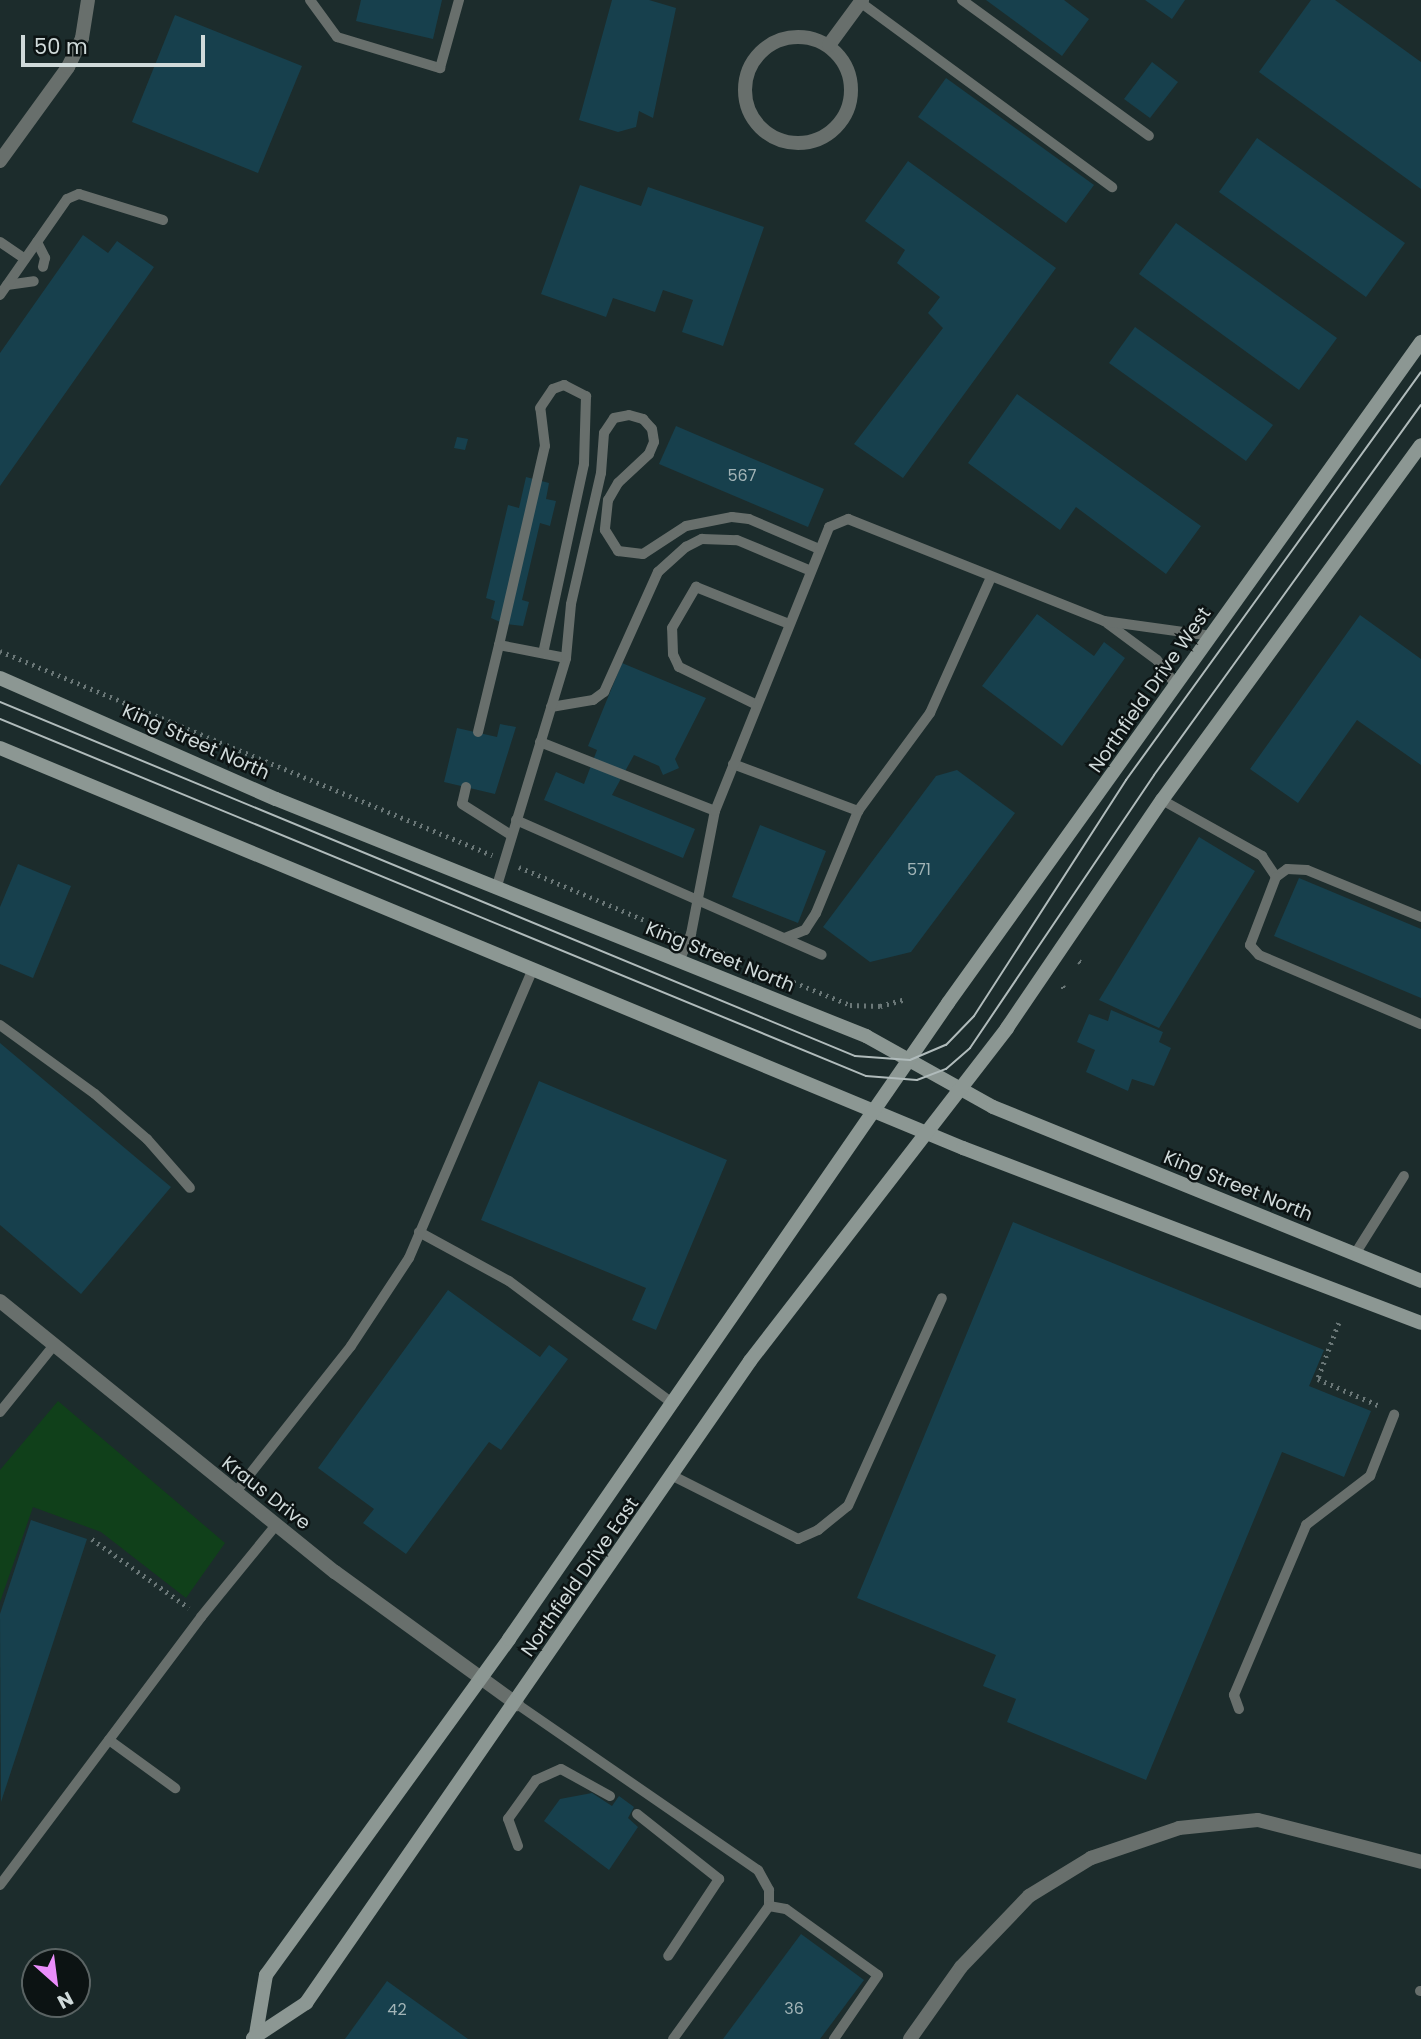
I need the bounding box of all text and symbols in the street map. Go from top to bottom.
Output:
scale bar [24,21,208,65]
text: 50 m [34,32,88,61]
house number: 567 [728,466,756,486]
street label: Northfield Drive West [1084,603,1216,777]
street label: King Street North [119,699,273,785]
house number: 571 [907,860,931,880]
street label: King Street North [642,917,798,997]
street label: King Street North [1160,1146,1316,1226]
street label: Kraus Drive [217,1451,315,1535]
street label: Northfield Drive East [516,1493,644,1661]
north arrow [21,1948,91,2018]
text: N [53,1985,78,2015]
house number: 36 [784,1999,804,2019]
house number: 42 [387,2000,407,2020]

